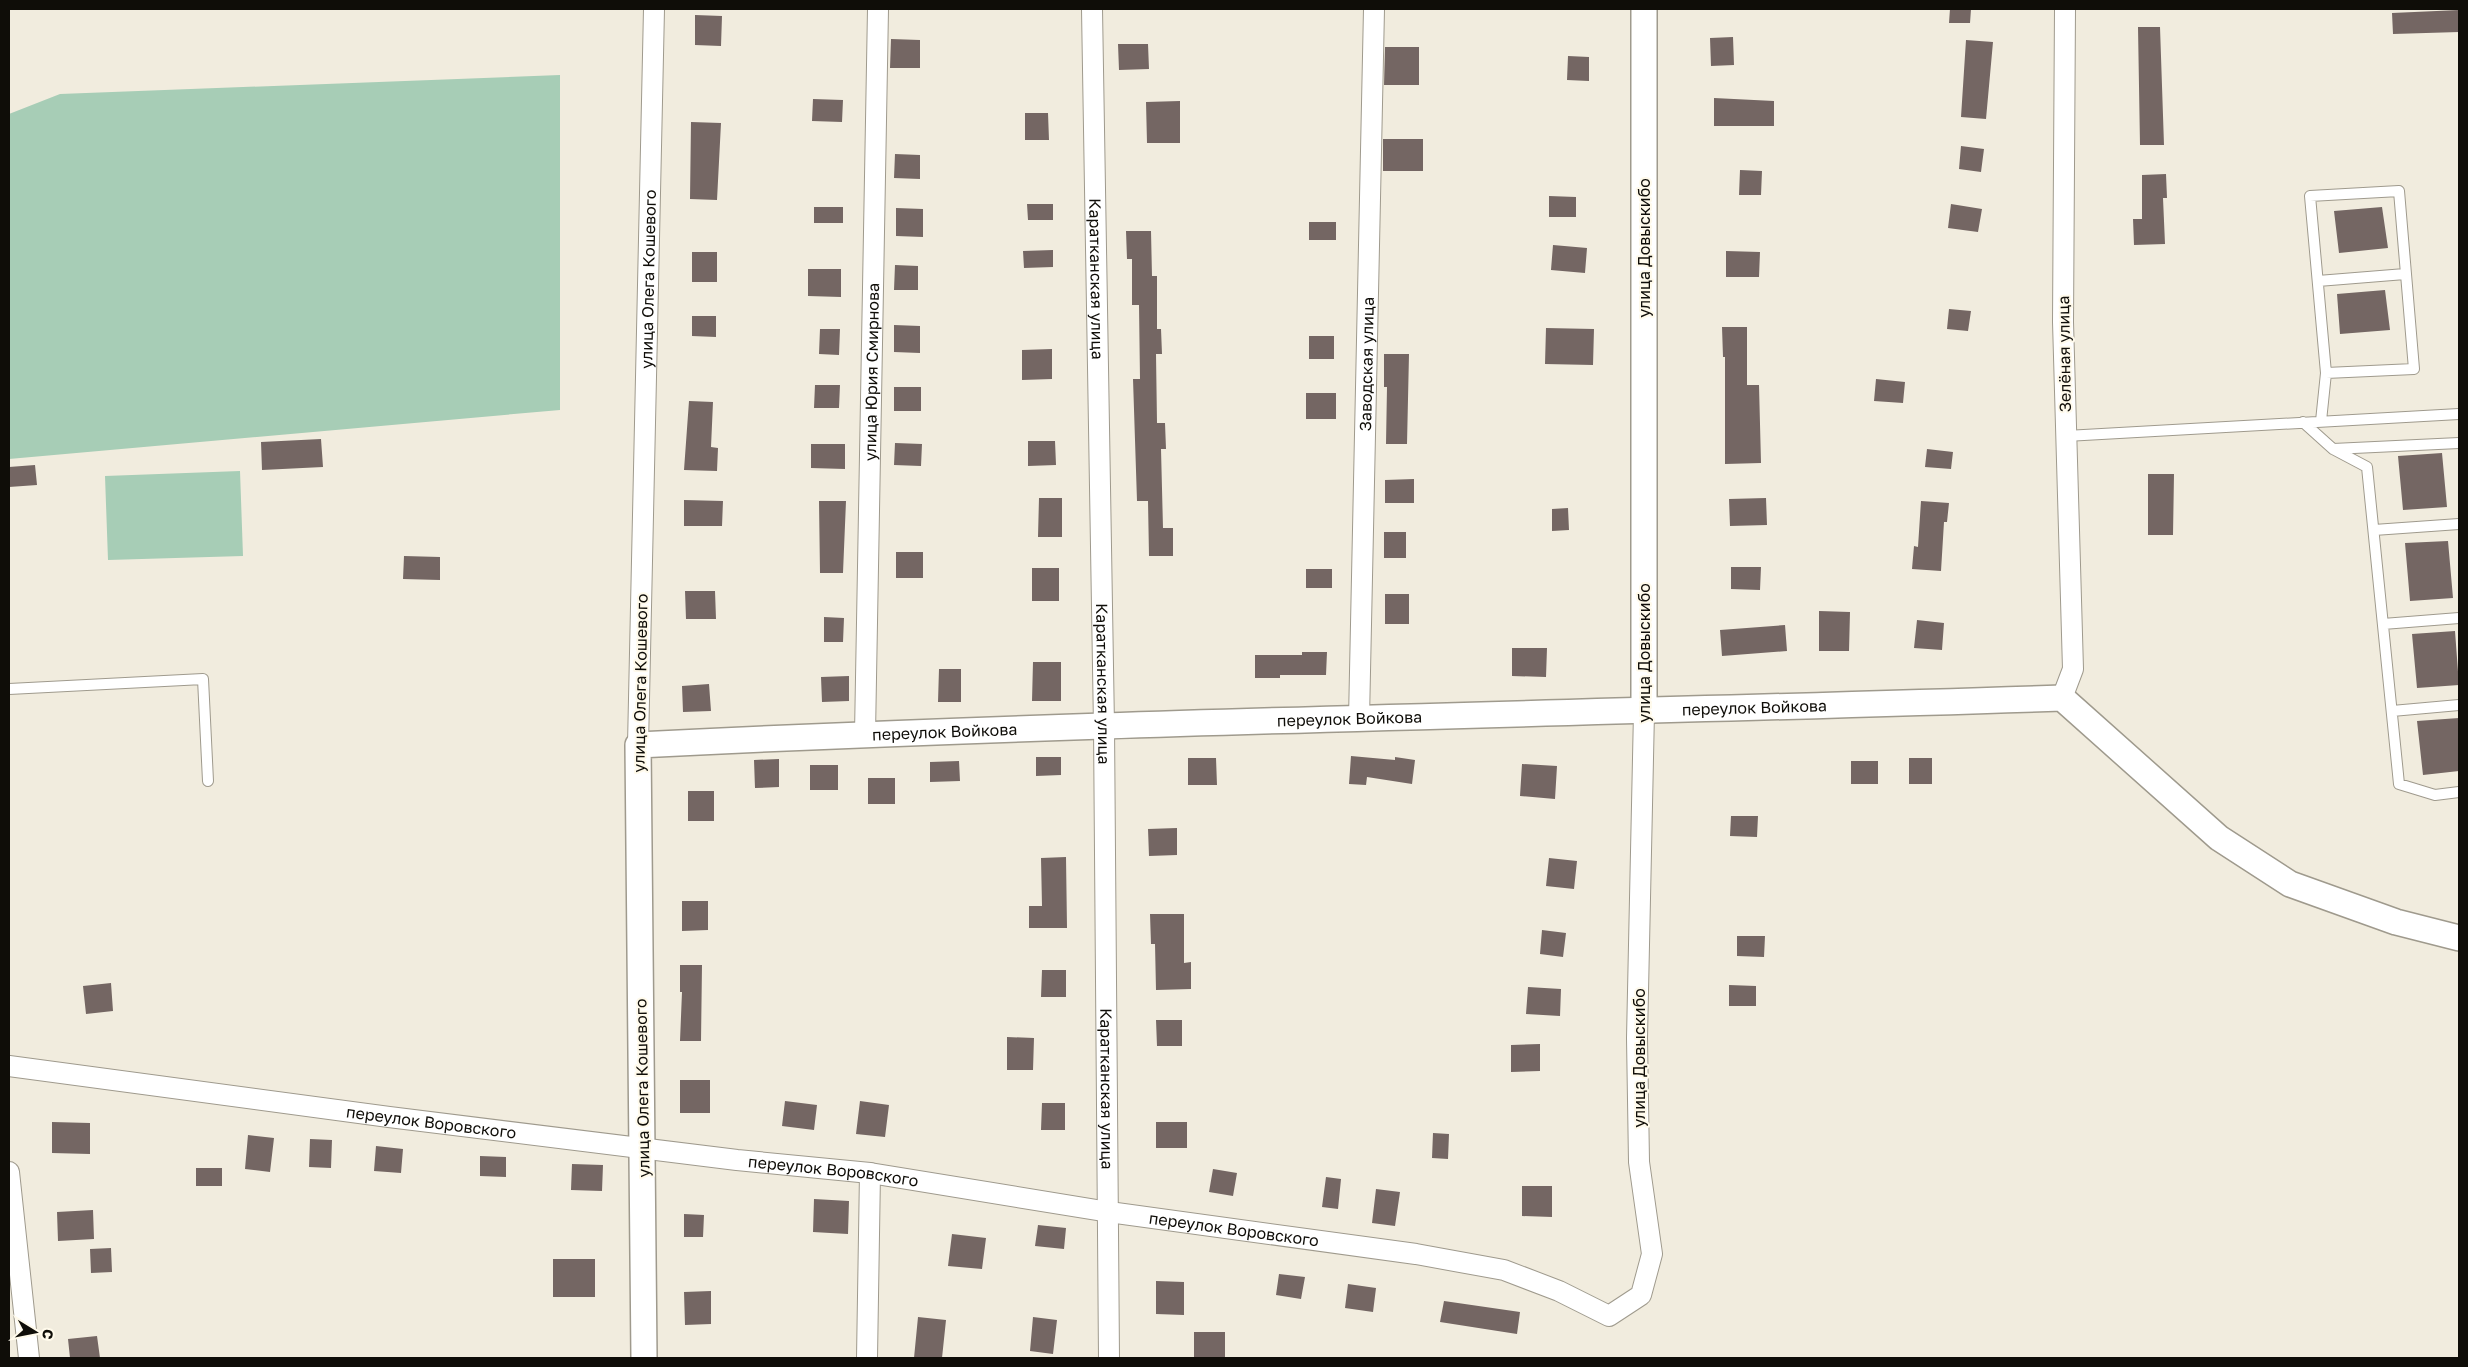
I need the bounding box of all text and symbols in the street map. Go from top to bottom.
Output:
street label: улица Довыскибо [1634,178,1654,318]
street label: улица Олега Кошевого [636,189,660,369]
street label: Каратканская улица [1085,198,1108,360]
street label: улица Юрия Смирнова [860,283,883,461]
street label: Зелёная улица [2053,295,2075,413]
street label: Заводская улица [1355,297,1378,431]
street label: улица Довыскибо [1634,583,1654,723]
street label: улица Олега Кошевого [628,593,652,773]
street label: Каратканская улица [1092,603,1114,765]
street label: переулок Войкова [1681,695,1827,719]
street label: переулок Войкова [1277,706,1422,731]
street label: переулок Войкова [872,719,1018,744]
street label: улица Довыскибо [1629,988,1649,1128]
street label: улица Олега Кошевого [630,998,654,1178]
street label: Каратканская улица [1096,1008,1118,1170]
street label: переулок Воровского [345,1101,518,1143]
street label: переулок Воровского [747,1151,920,1191]
street label: переулок Воровского [1148,1208,1320,1251]
north arrow [10,1307,60,1357]
text: С [39,1328,58,1341]

